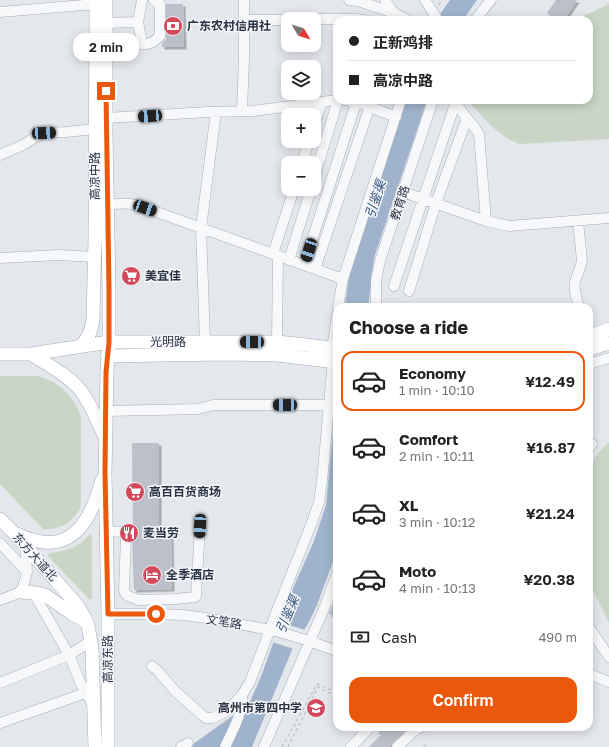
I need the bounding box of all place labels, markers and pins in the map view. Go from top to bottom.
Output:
bank icon: 广东农村信用社 [162,15,184,37]
place label: 广东农村信用社 [187,18,271,33]
supermarket icon: 美宜佳 [120,265,142,287]
place label: 美宜佳 [145,268,181,283]
supermarket icon: 高百百货商场 [124,481,146,503]
place label: 高百百货商场 [149,484,221,499]
restaurant icon: 麦当劳 [118,522,140,544]
place label: 麦当劳 [143,525,179,540]
hotel icon: 全季酒店 [141,564,163,586]
place label: 全季酒店 [166,567,214,582]
school or university icon: 高州市第四中学 [305,697,327,719]
place label: 高州市第四中学 [218,700,302,715]

